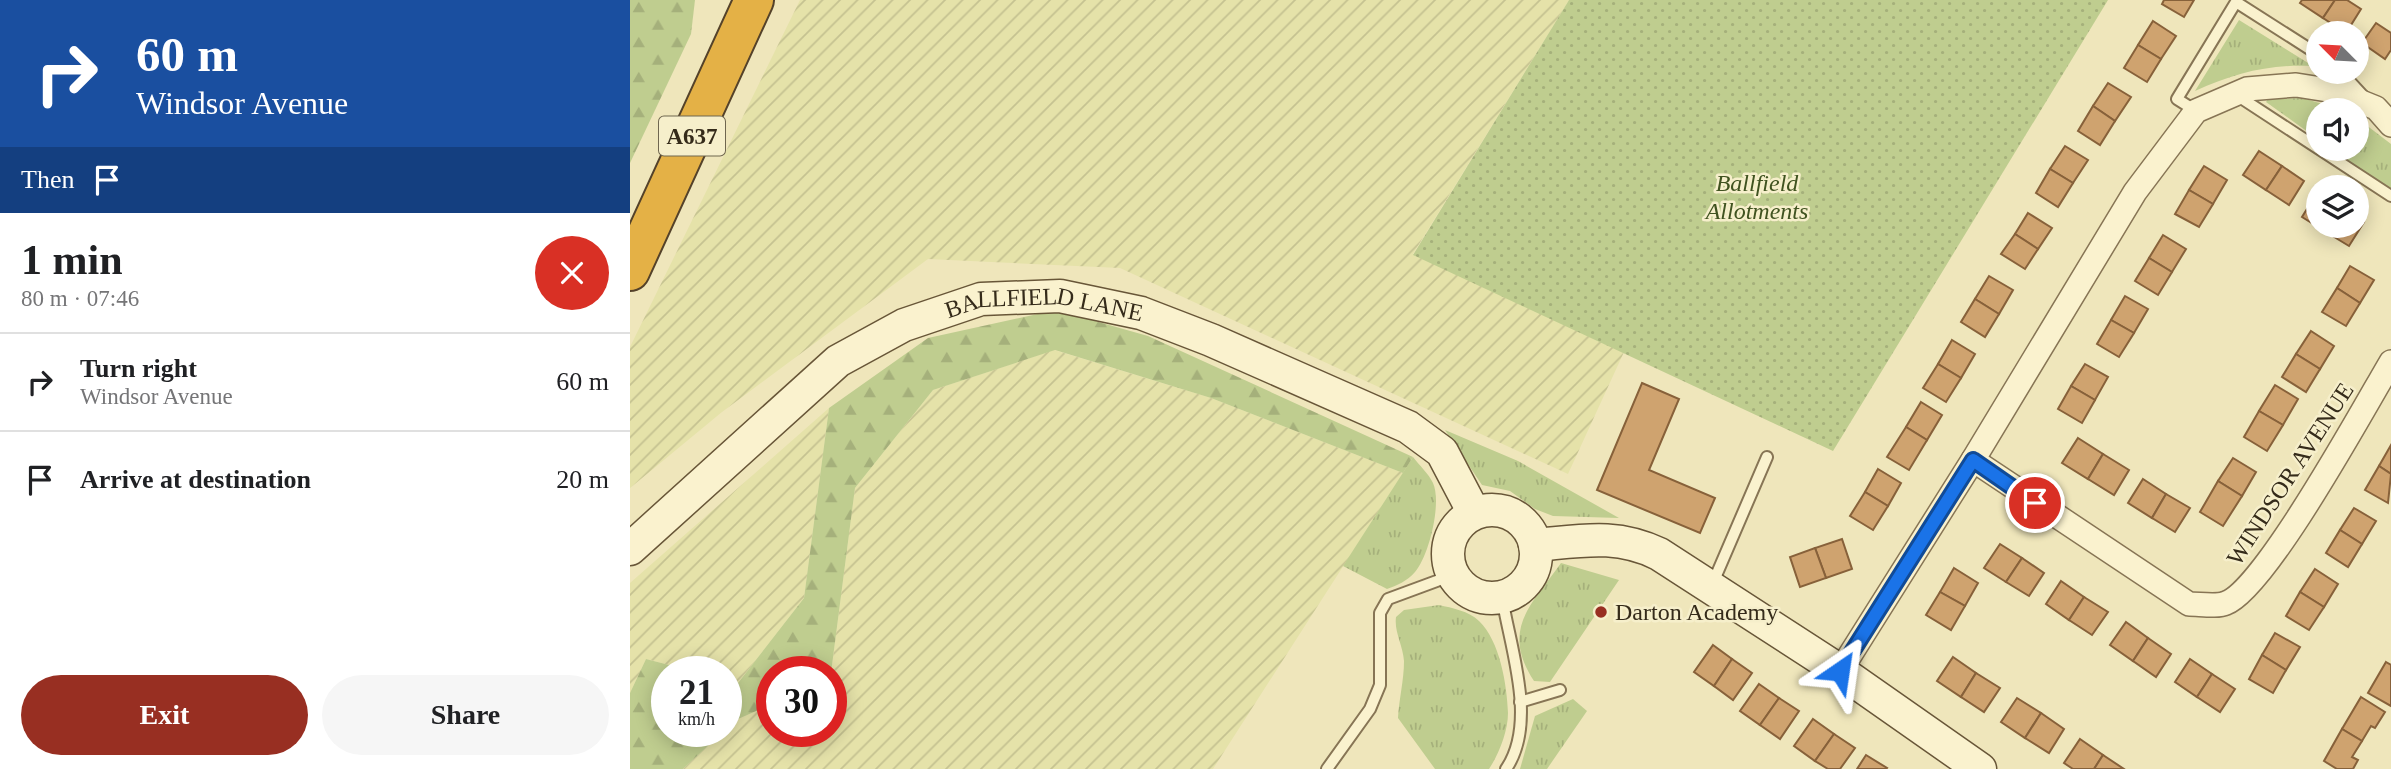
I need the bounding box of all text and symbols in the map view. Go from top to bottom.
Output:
north arrow [2306,21,2370,84]
map controls [2306,21,2369,238]
text: 60 m [136,27,238,82]
icon: right [21,28,112,119]
text: Windsor Avenue [136,85,348,121]
button: sound [2306,98,2369,161]
road number: A637 [659,116,725,155]
icon: arrive [88,161,126,199]
text: Then [21,165,74,194]
park label: Ballfield Allotments [1704,170,1808,224]
button: layers [2306,175,2369,238]
button: close [535,236,609,310]
text: 1 min [21,237,123,283]
street label: BALLFIELD LANE [942,283,1145,326]
text: 80 m · 07:46 [21,286,139,311]
text: Turn right [80,354,197,383]
icon: right [21,363,59,401]
text: 60 m [556,367,609,396]
street label: WINDSOR AVENUE [2221,378,2359,570]
text: Windsor Avenue [80,384,233,409]
icon: arrive [21,461,59,499]
text: Arrive at destination [80,465,311,494]
text: 20 m [556,465,609,494]
pin [2005,473,2065,533]
icon: arrive [2016,484,2054,522]
place label: Darton Academy [1615,599,1778,625]
marker: Darton Academy [1593,604,1609,620]
position arrow [1803,634,1877,708]
speed limit sign: 30 [756,656,847,747]
text: 21 [679,673,714,712]
button: Exit [21,675,308,755]
button: Share [322,675,609,755]
text: km/h [678,709,715,729]

